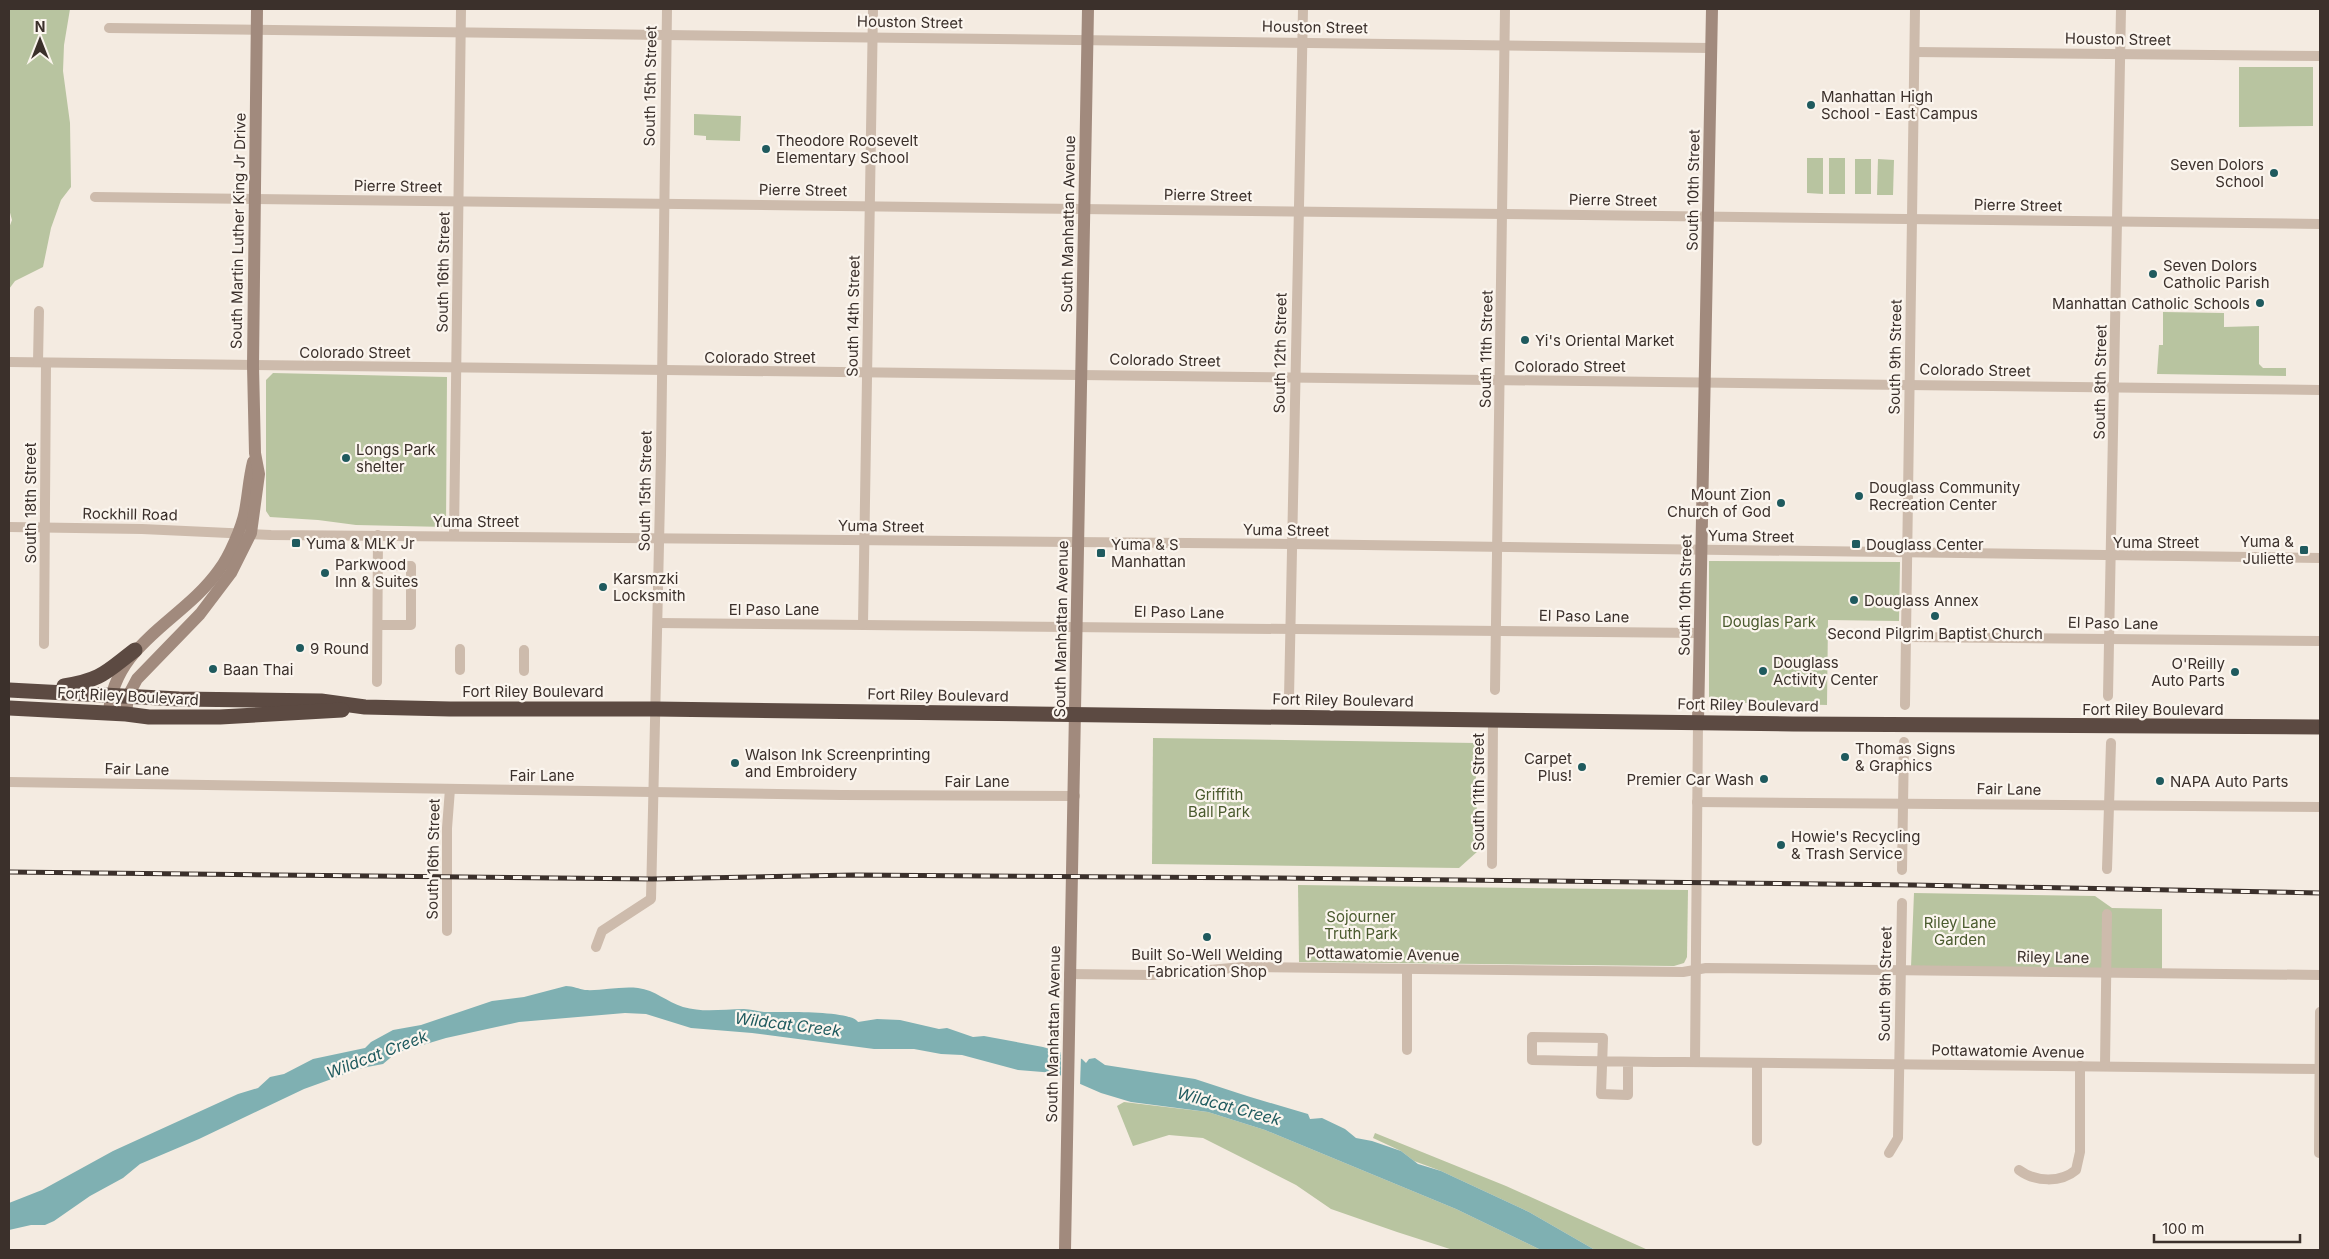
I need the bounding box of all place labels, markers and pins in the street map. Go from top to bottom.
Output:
place label: Manhattan High School - East Campus [1821,87,1978,123]
marker: Manhattan High School - East Campus [1805,99,1817,111]
place label: Theodore Roosevelt Elementary School [776,131,918,167]
marker: Theodore Roosevelt Elementary School [760,143,772,155]
place label: Seven Dolors School [2170,155,2264,191]
marker: Seven Dolors School [2268,167,2280,179]
place label: Seven Dolors Catholic Parish [2163,256,2270,292]
marker: Seven Dolors Catholic Parish [2147,268,2159,280]
place label: Manhattan Catholic Schools [2052,294,2250,313]
marker: Manhattan Catholic Schools [2254,297,2266,309]
place label: Yi's Oriental Market [1535,331,1674,350]
marker: Yi's Oriental Market [1519,334,1531,346]
place label: Longs Park shelter [356,440,437,476]
marker: Longs Park shelter [340,452,352,464]
place label: Douglass Community Recreation Center [1869,478,2021,514]
place label: Mount Zion Church of God [1667,485,1771,521]
marker: Douglass Community Recreation Center [1853,490,1865,502]
marker: Mount Zion Church of God [1775,497,1787,509]
place label: Yuma & Juliette [2240,532,2294,568]
place label: Yuma & MLK Jr [306,534,415,553]
place label: Yuma & S Manhattan [1111,535,1186,571]
place label: Douglass Center [1866,535,1984,554]
marker: Yuma & MLK Jr [290,537,302,549]
marker: Douglass Center [1850,538,1862,550]
marker: Yuma & Juliette [2298,544,2310,556]
marker: Yuma & S Manhattan [1095,547,1107,559]
place label: Parkwood Inn & Suites [335,555,418,591]
marker: Parkwood Inn & Suites [319,567,331,579]
place label: Karsmzki Locksmith [613,569,686,605]
marker: Karsmzki Locksmith [597,581,609,593]
place label: Douglass Annex [1864,591,1979,610]
marker: Douglass Annex [1848,594,1860,606]
marker: Second Pilgrim Baptist Church [1929,610,1941,622]
place label: Second Pilgrim Baptist Church [1827,624,2043,643]
place label: 9 Round [310,639,369,658]
marker: 9 Round [294,642,306,654]
place label: Douglass Activity Center [1773,653,1878,689]
place label: O'Reilly Auto Parts [2151,654,2226,690]
place label: Baan Thai [223,660,293,679]
marker: Baan Thai [207,663,219,675]
marker: Douglass Activity Center [1757,665,1769,677]
marker: O'Reilly Auto Parts [2229,666,2241,678]
place label: Thomas Signs & Graphics [1855,739,1956,775]
place label: Walson Ink Screenprinting and Embroidery [745,745,931,781]
place label: Carpet Plus! [1524,749,1572,785]
marker: Thomas Signs & Graphics [1839,751,1851,763]
marker: Walson Ink Screenprinting and Embroidery [729,757,741,769]
marker: Carpet Plus! [1576,761,1588,773]
place label: Premier Car Wash [1626,770,1754,789]
place label: NAPA Auto Parts [2170,772,2289,791]
marker: Premier Car Wash [1758,773,1770,785]
marker: NAPA Auto Parts [2154,775,2166,787]
place label: Howie's Recycling & Trash Service [1791,827,1920,863]
marker: Howie's Recycling & Trash Service [1775,839,1787,851]
marker: Built So-Well Welding Fabrication Shop [1201,931,1213,943]
place label: Built So-Well Welding Fabrication Shop [1131,945,1283,981]

